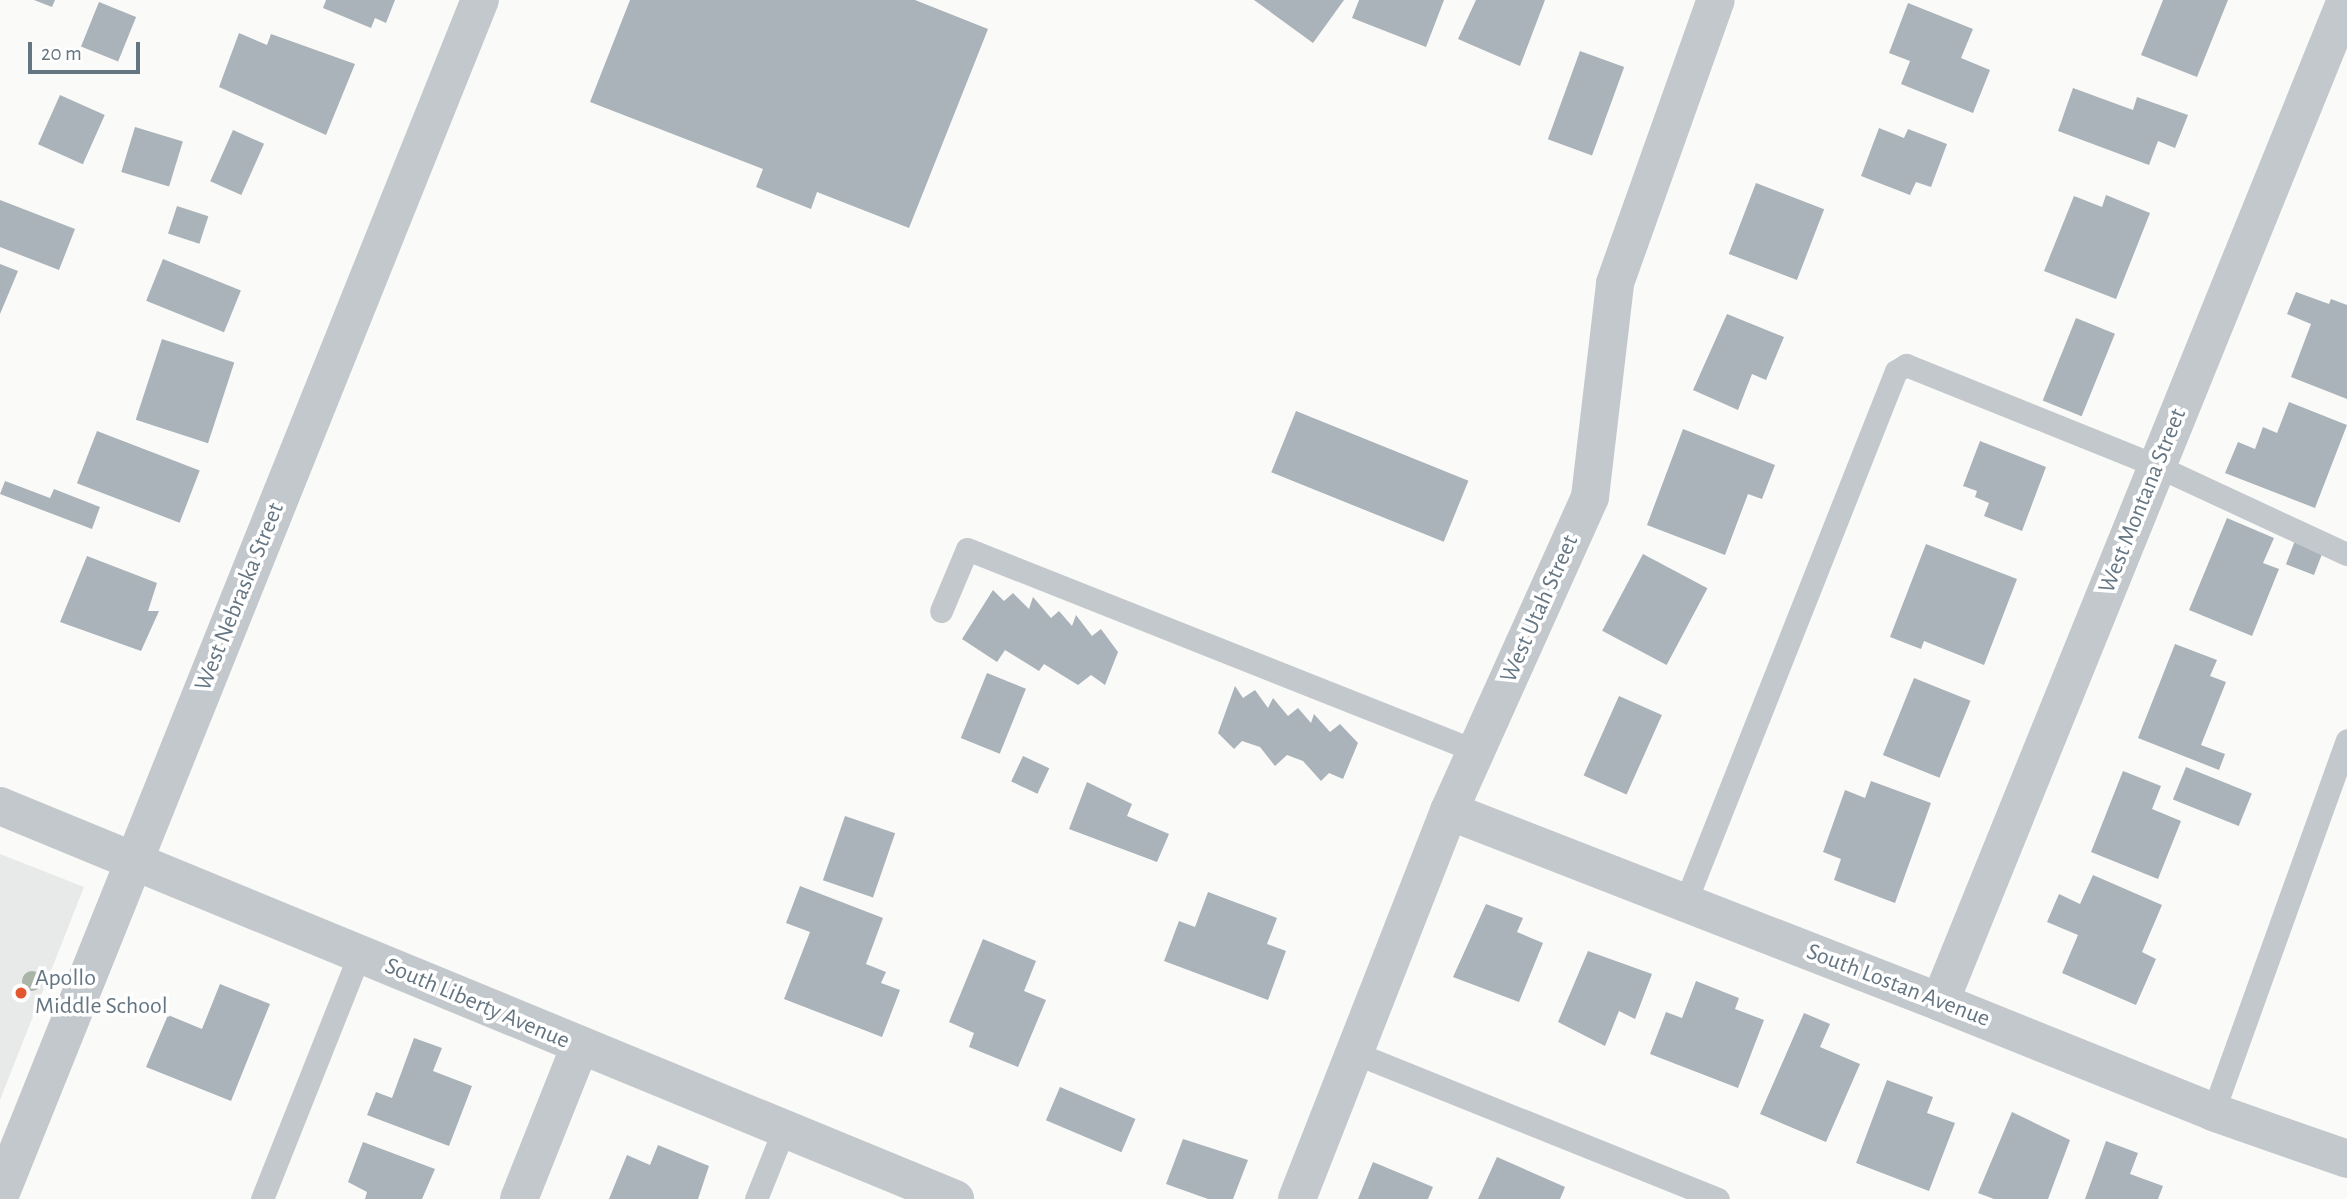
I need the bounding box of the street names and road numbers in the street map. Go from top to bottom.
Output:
street label: West Montana Street [2093,404,2193,598]
street label: West Nebraska Street [189,499,291,695]
street label: West Utah Street [1495,531,1585,687]
street label: South Lostan Avenue [1802,938,1994,1034]
street label: South Liberty Avenue [380,952,574,1056]

